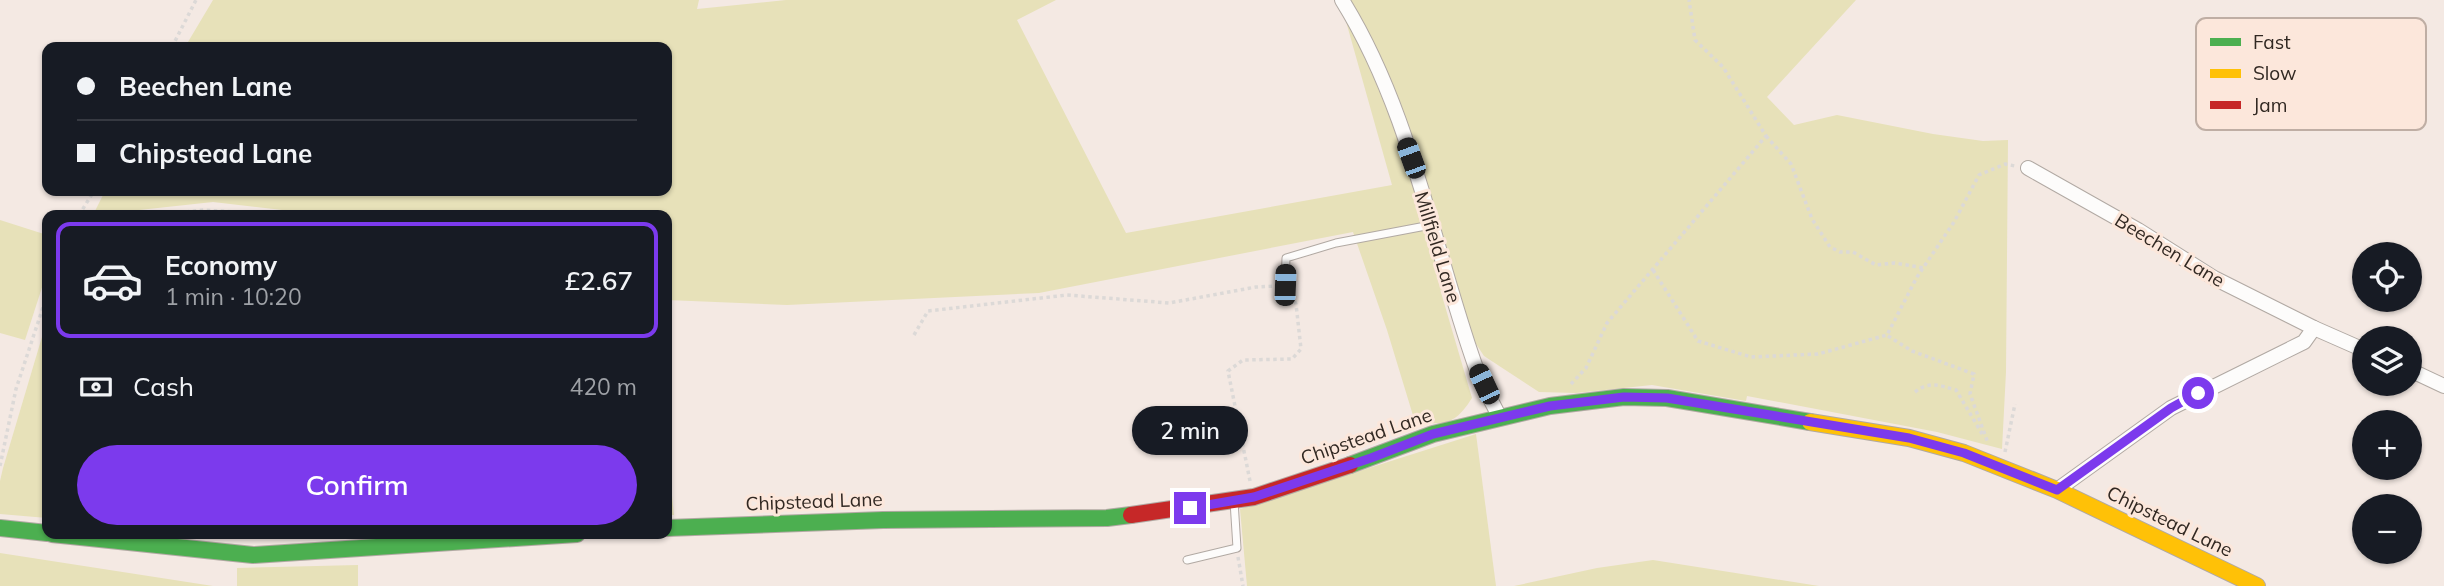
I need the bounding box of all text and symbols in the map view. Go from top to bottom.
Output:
legend [2196,18,2426,130]
text: Fast [2253,30,2291,54]
text: Slow [2253,61,2297,85]
text: Beechen Lane [119,70,292,103]
text: Jam [2253,93,2287,117]
car [1394,135,1429,181]
text: Chipstead Lane [119,137,312,170]
street label: Millfield Lane [1410,188,1466,306]
street label: Beechen Lane [2111,208,2229,292]
map controls [2352,242,2422,564]
button: locate [2352,242,2422,312]
icon: car [81,249,144,312]
text: Economy [165,249,277,282]
text: £2.67 [564,264,633,297]
car [1274,264,1297,306]
text: 1 min · 10:20 [165,282,302,311]
button: layers [2352,326,2422,396]
car [1466,361,1503,407]
icon: cash [77,368,115,406]
text: Cash [133,370,194,403]
text: 420 m [569,372,637,401]
route start [2182,377,2214,409]
street label: Chipstead Lane [1297,402,1435,470]
callout: 2 min [1132,406,1248,456]
button: + [2352,410,2422,480]
text: 2 min [1160,416,1220,445]
button: Confirm [77,445,637,525]
street label: Chipstead Lane [2103,480,2237,562]
street label: Chipstead Lane [745,487,883,515]
route end [1174,492,1206,524]
button: − [2352,494,2422,564]

